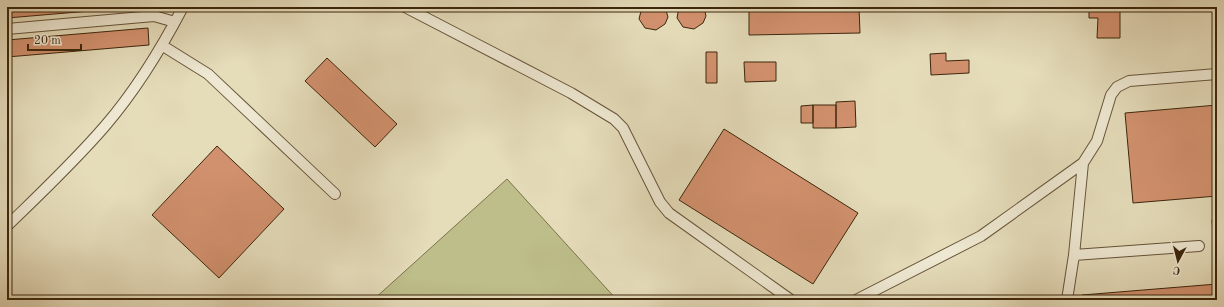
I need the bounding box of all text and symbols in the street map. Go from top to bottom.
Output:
scale bar [28,26,81,52]
text: 20 m [34,35,61,47]
north arrow [1158,241,1198,281]
text: С [1173,264,1181,275]

